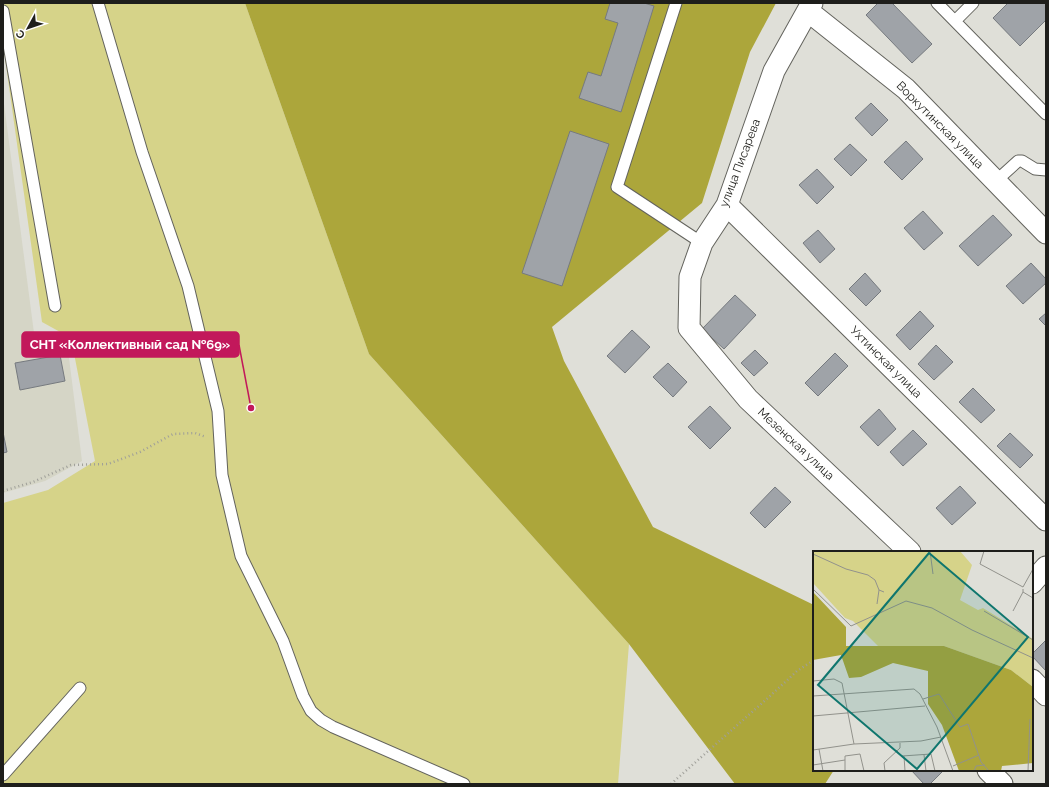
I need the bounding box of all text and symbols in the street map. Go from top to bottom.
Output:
north arrow [8,8,48,48]
text: С [13,27,28,41]
street label: Воркутинская улица [894,79,986,171]
street label: улица Писарева [717,117,763,209]
street label: Ухтинская улица [847,323,925,401]
callout: СНТ «Коллективный сад №69» [22,332,239,357]
text: СНТ «Коллективный сад №69» [30,337,230,352]
street label: Мезенская улица [755,405,837,483]
inset map [813,551,1033,771]

